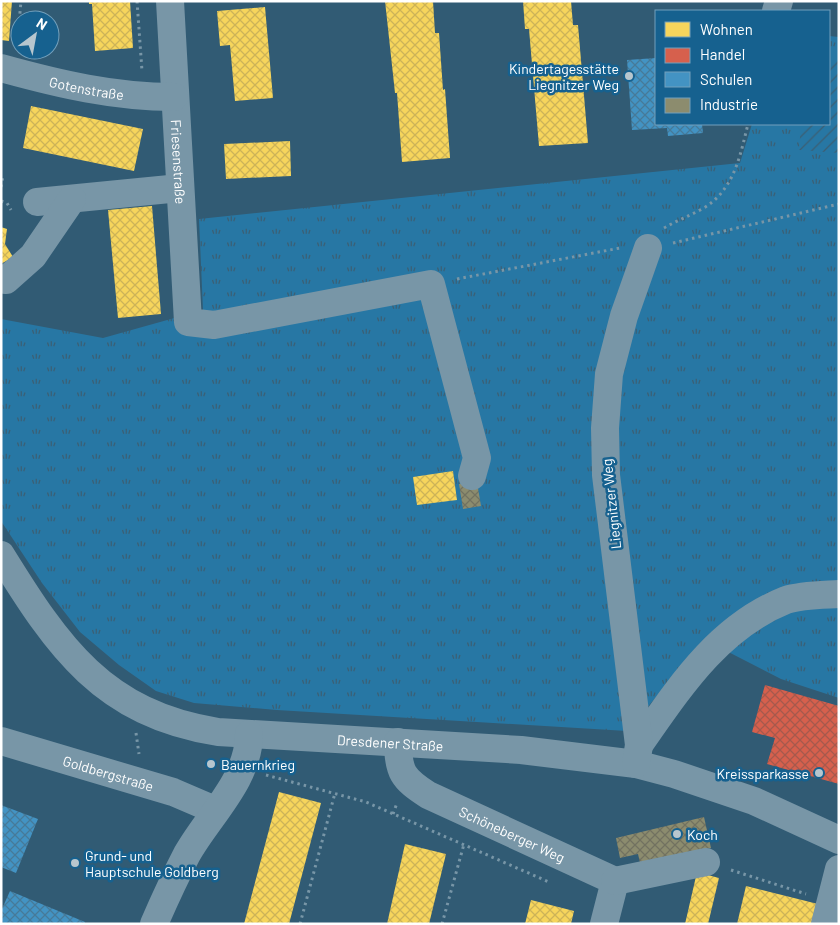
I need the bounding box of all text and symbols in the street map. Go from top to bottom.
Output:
north arrow [10,10,60,60]
legend [655,10,830,125]
text: N [34,14,51,33]
text: Wohnen [700,20,753,38]
text: Handel [700,45,745,63]
place label: Kindertagesstätte Liegnitzer Weg [509,60,619,93]
marker: Kindertagesstätte Liegnitzer Weg [623,70,635,82]
text: Schulen [700,70,752,88]
street label: Gotenstraße [48,72,125,103]
text: Industrie [700,95,758,113]
street label: Friesenstraße [168,119,190,205]
street label: Liegnitzer Weg [598,458,624,550]
street label: Dresdener Straße [337,731,444,754]
street label: Goldbergstraße [61,751,156,794]
place label: Bauernkrieg [221,756,295,773]
marker: Bauernkrieg [205,758,217,770]
place label: Kreissparkasse [716,765,809,782]
marker: Kreissparkasse [813,767,825,779]
street label: Schöneberger Weg [457,802,568,865]
place label: Koch [687,826,718,843]
marker: Koch [671,828,683,840]
place label: Grund- und Hauptschule Goldberg [85,847,219,880]
marker: Grund- und Hauptschule Goldberg [69,857,81,869]

